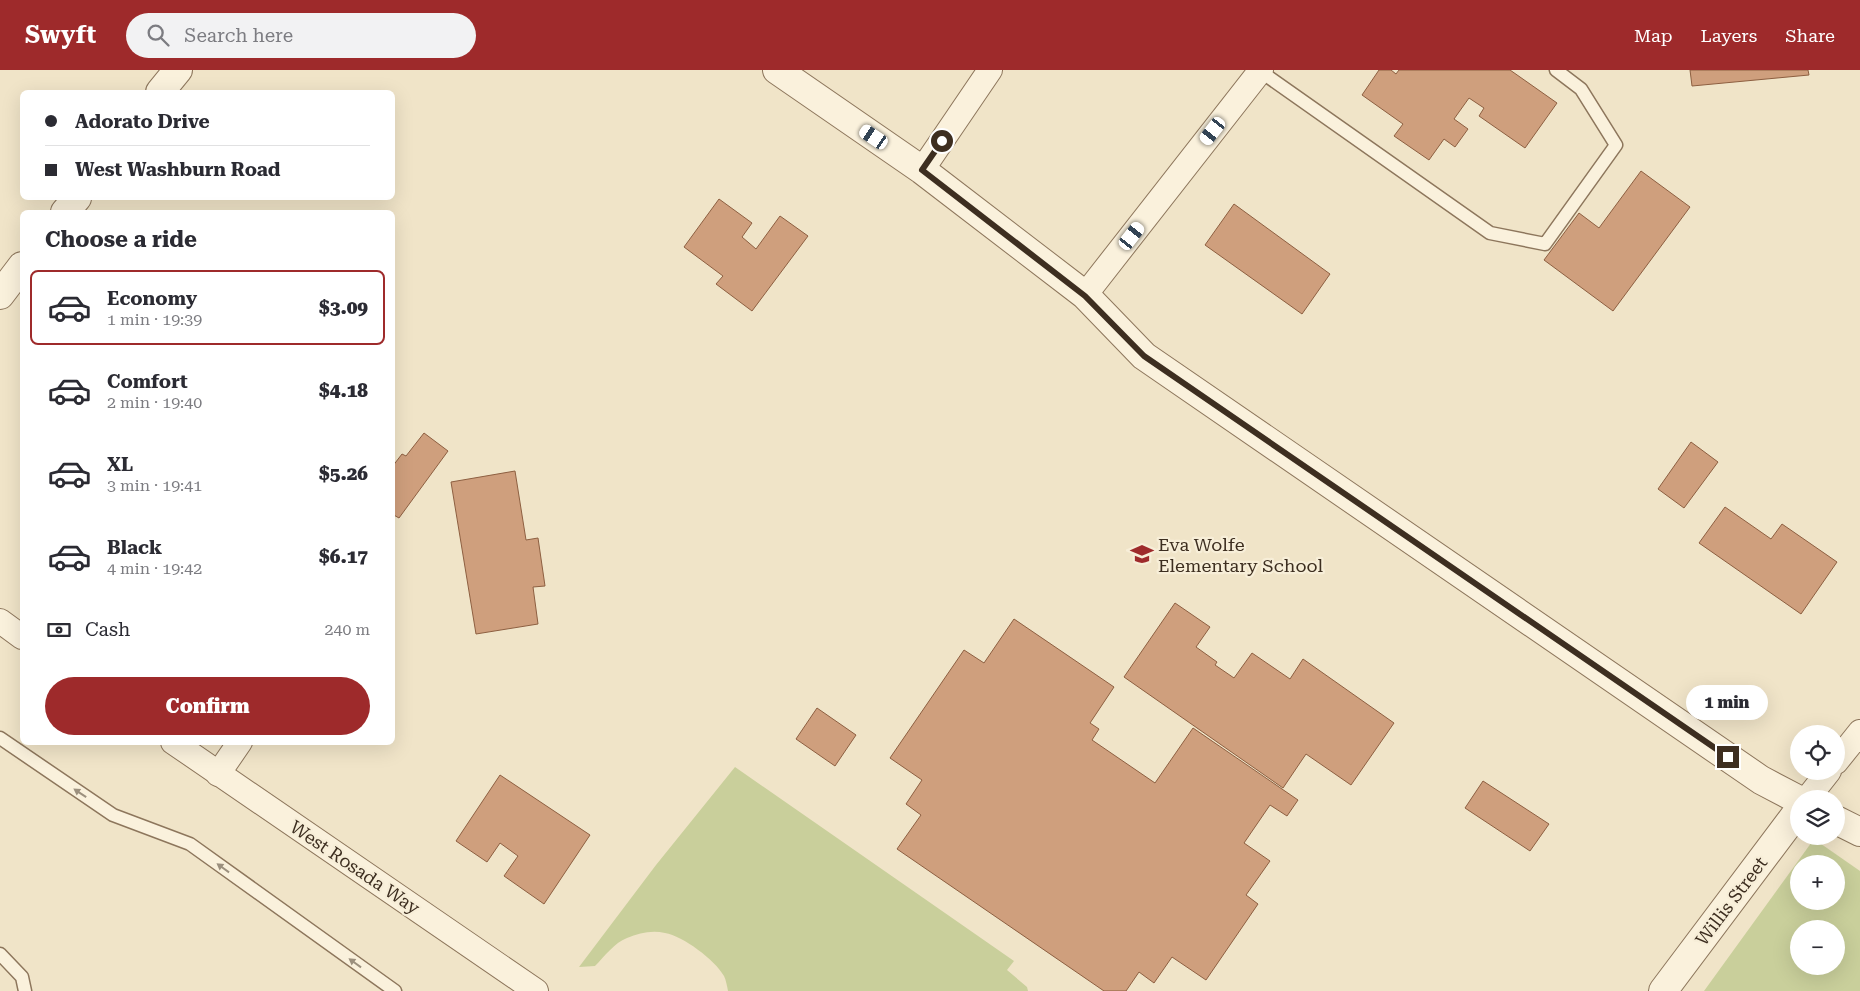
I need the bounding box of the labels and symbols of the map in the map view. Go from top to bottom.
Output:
car [1197,115,1228,147]
car [857,122,890,152]
route start [931,130,953,152]
car [1116,220,1147,252]
place label: Eva Wolfe Elementary School [1158,534,1323,576]
school or university icon: Eva Wolfe Elementary School [1129,541,1155,567]
callout: 1 min [1687,684,1769,720]
route end [1717,746,1739,768]
one-way arrow [74,788,87,798]
street label: West Rosada Way [286,816,424,918]
street label: Willis Street [1691,852,1771,950]
one-way arrow [216,863,230,873]
one-way arrow [349,957,362,968]

